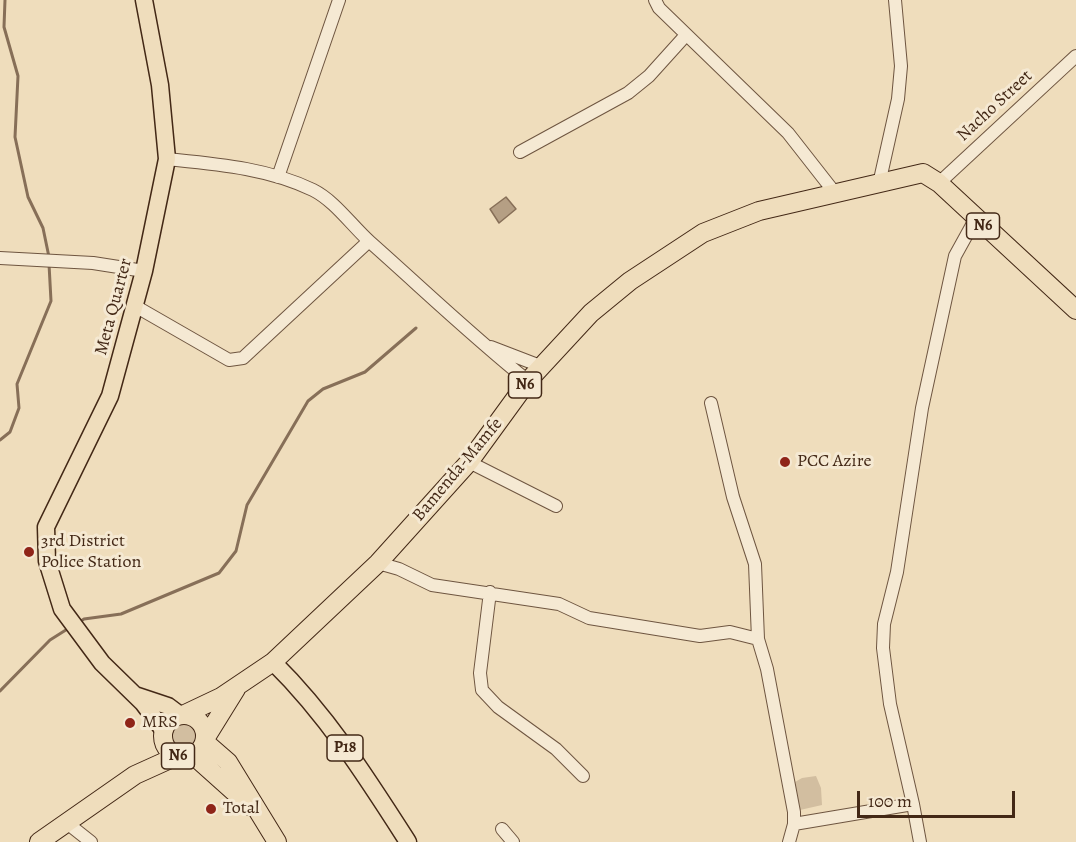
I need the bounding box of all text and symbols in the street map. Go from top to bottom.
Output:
street label: Nacho Street [953,66,1037,146]
road number: N6 [966,213,1000,239]
street label: Meta Quarter [91,256,137,358]
road number: N6 [508,372,542,398]
street label: Bamenda-Mamfe [408,414,508,526]
place label: PCC Azire [797,451,871,473]
marker: PCC Azire [778,455,792,469]
place label: 3rd District Police Station [41,531,141,574]
marker: 3rd District Police Station [22,545,36,559]
place label: MRS [142,712,178,734]
marker: MRS [123,716,137,730]
road number: P18 [327,735,363,761]
road number: N6 [162,743,195,769]
scale bar [860,779,1018,817]
text: 100 m [868,789,912,813]
place label: Total [223,798,259,820]
marker: Total [204,802,218,816]

